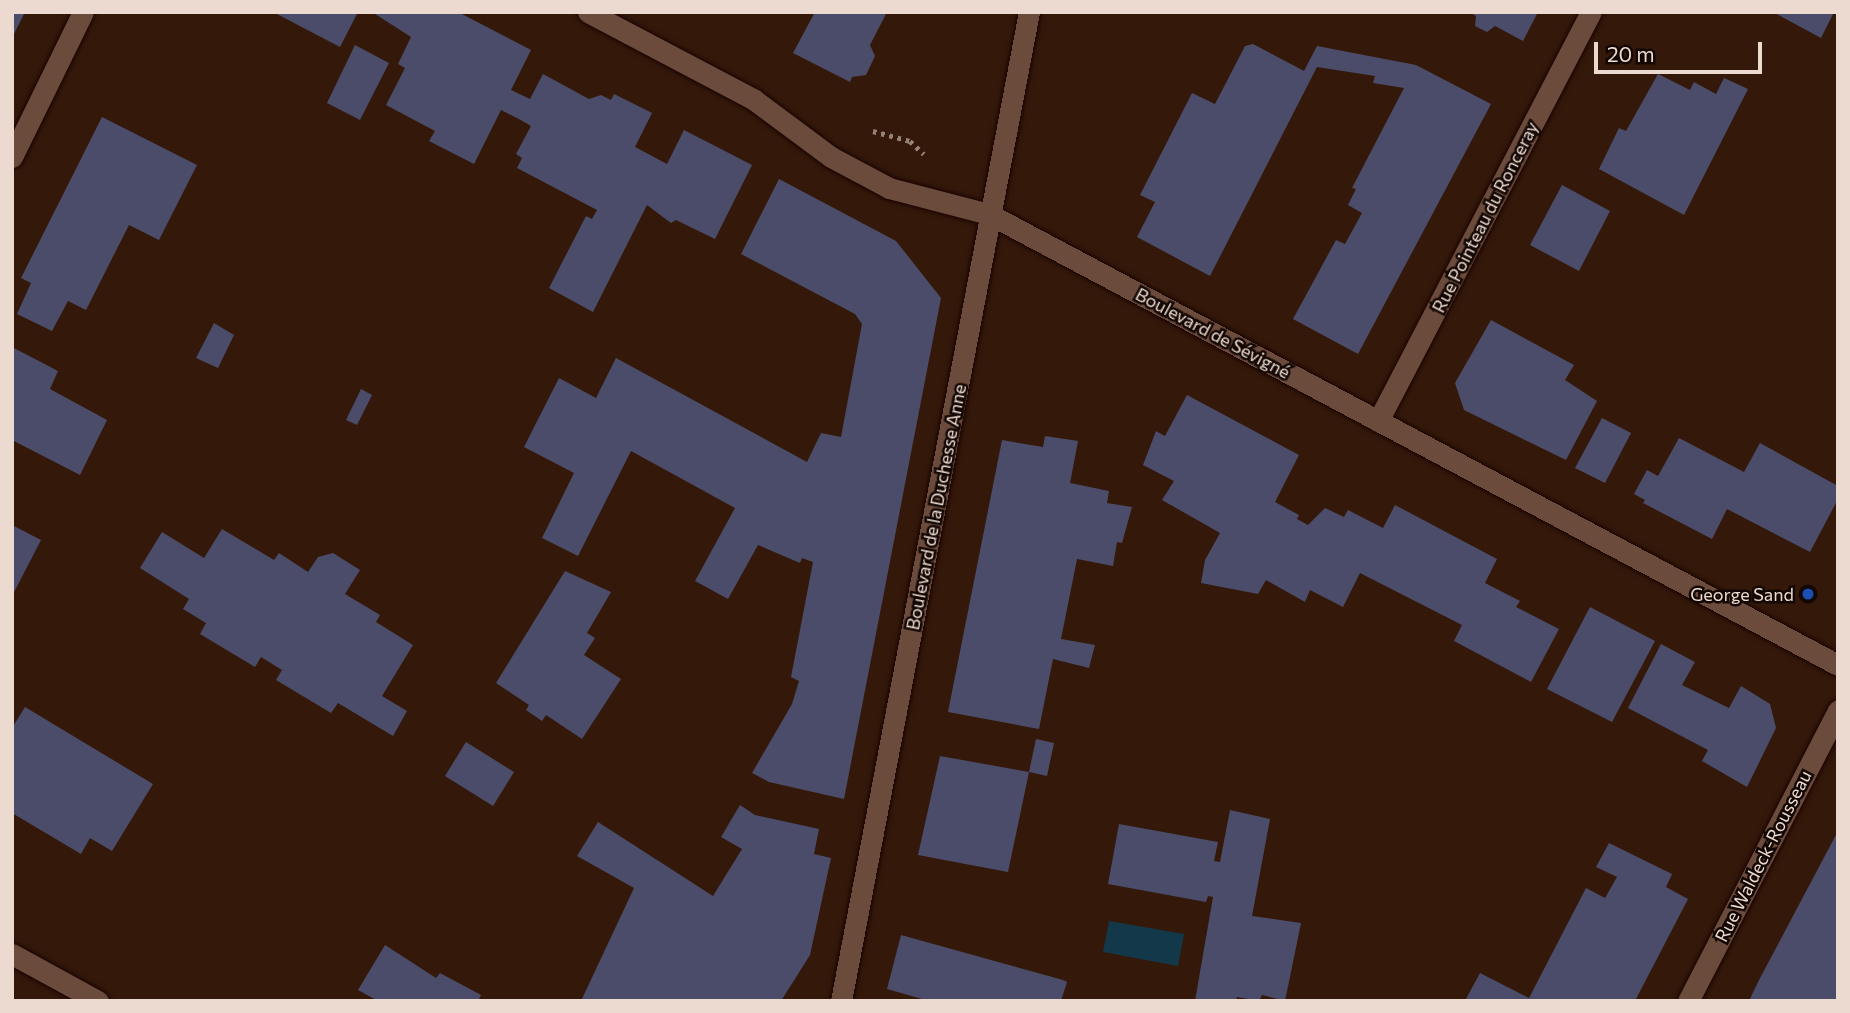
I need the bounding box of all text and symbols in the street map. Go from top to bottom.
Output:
scale bar [1598,28,1766,72]
text: 20 m [1607,41,1655,66]
street label: Rue Pointeau du Ronceray [1427,118,1543,316]
street label: Boulevard de Sévigné [1132,283,1294,383]
street label: Boulevard de la Duchesse Anne [902,382,970,632]
place label: George Sand [1690,583,1794,605]
marker: George Sand [1800,586,1816,602]
street label: Rue Waldeck-Rousseau [1710,767,1816,945]

